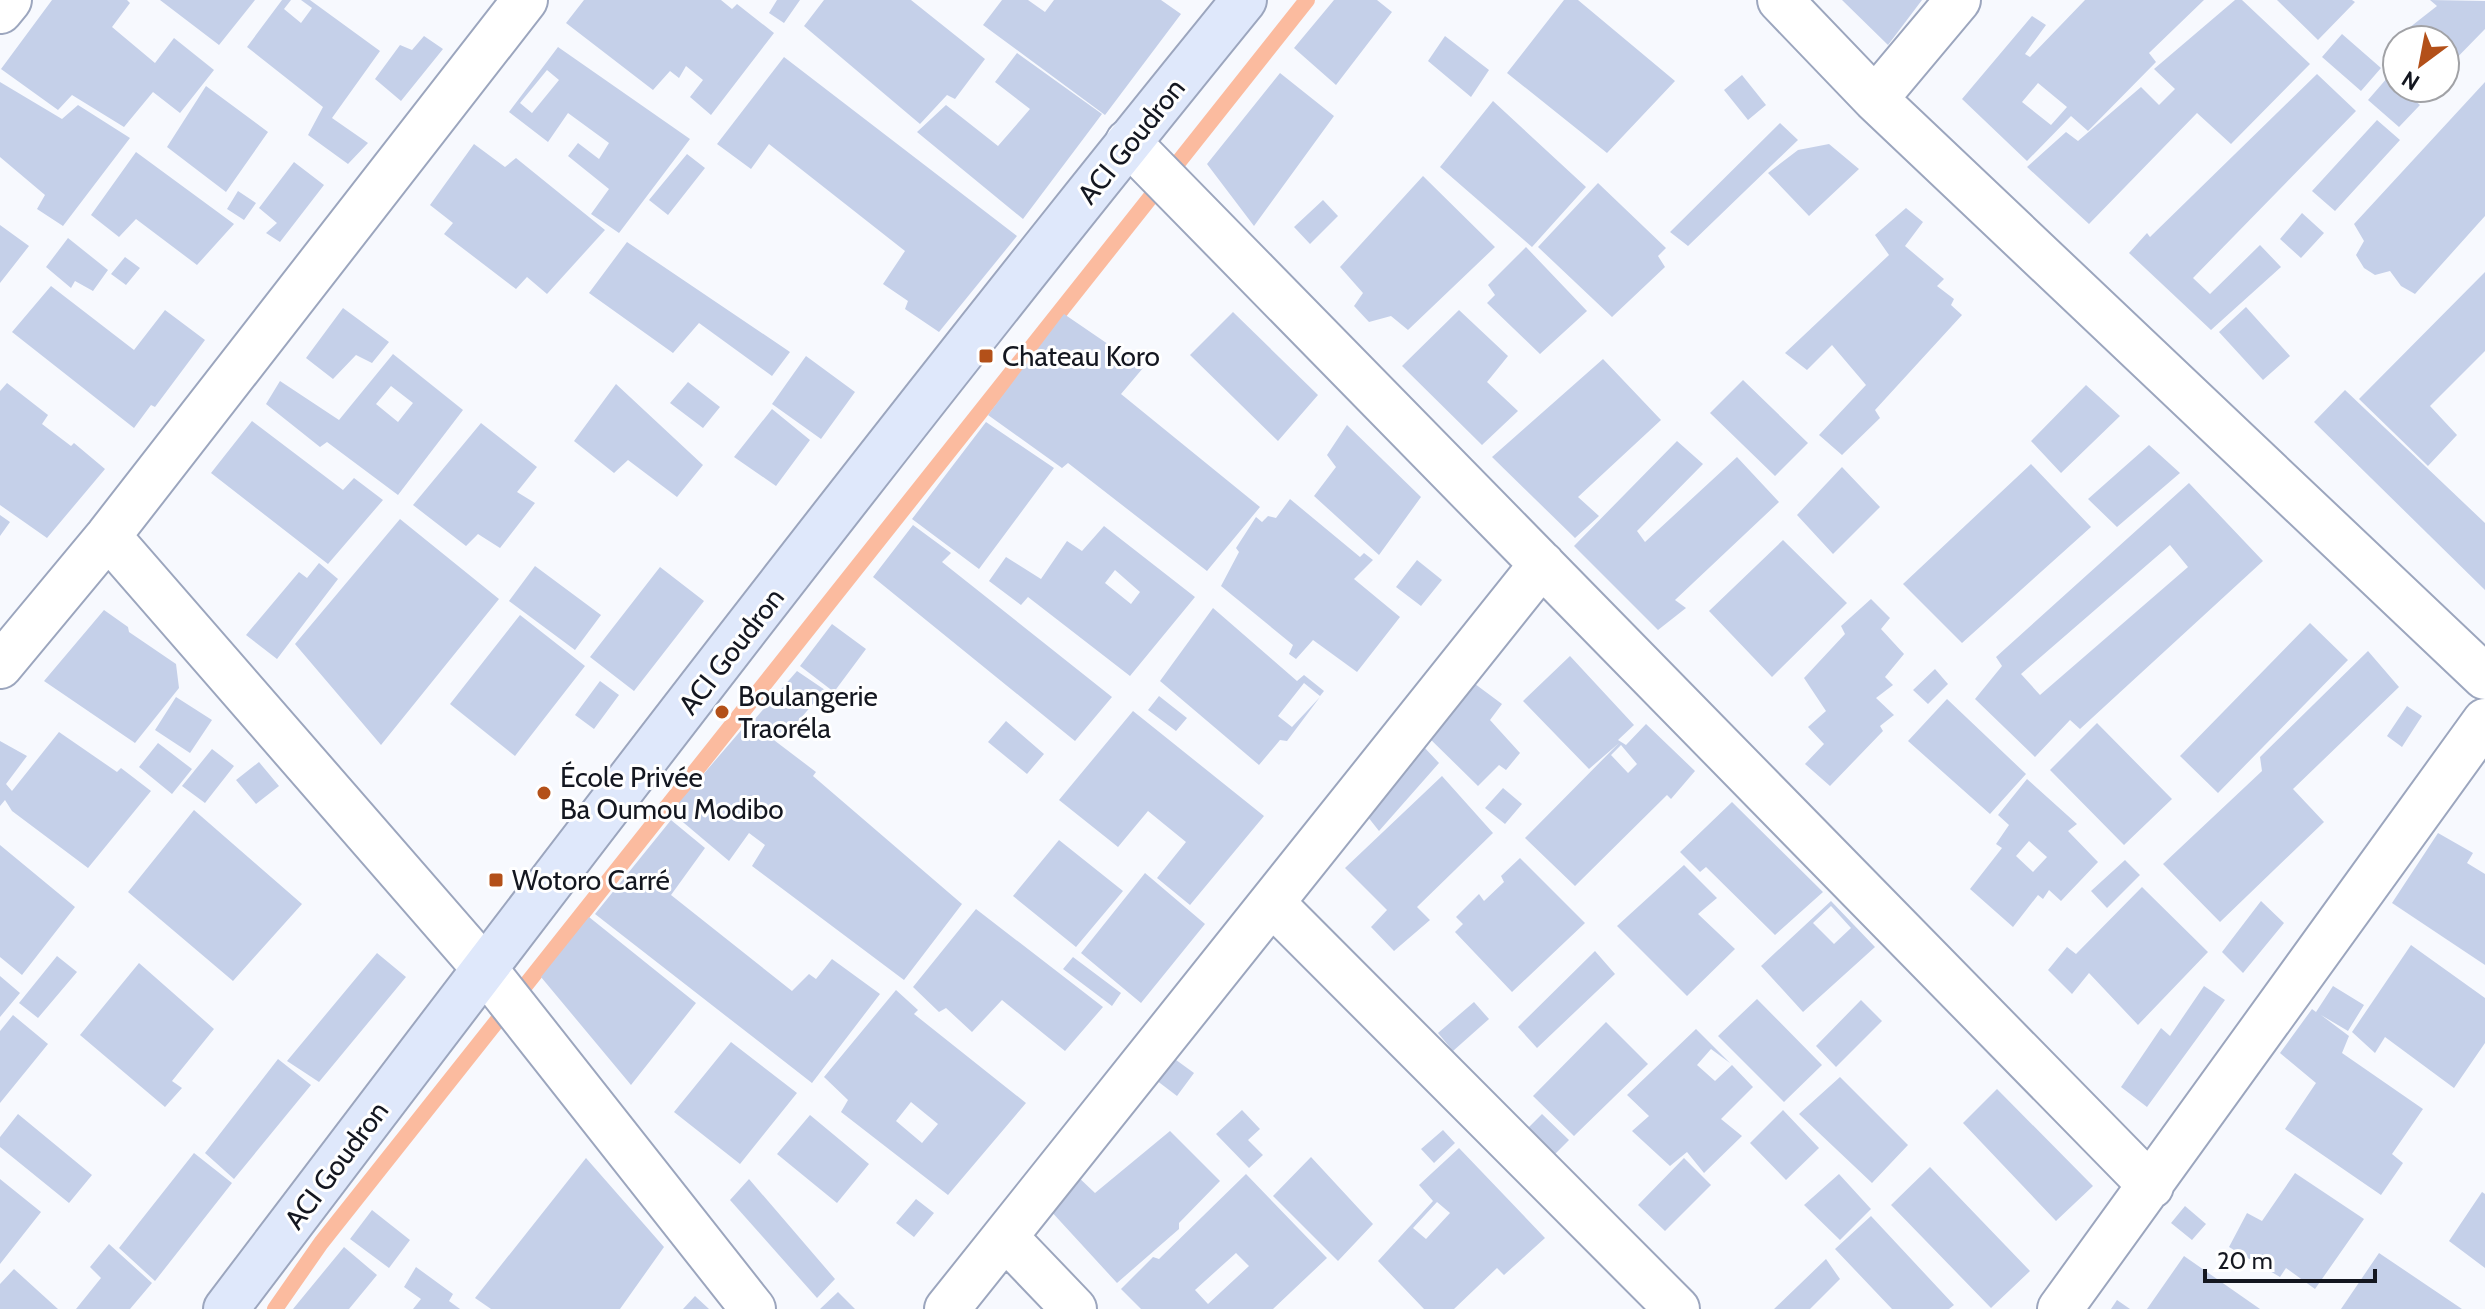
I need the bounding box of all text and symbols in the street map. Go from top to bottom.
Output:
north arrow [2381,24,2461,104]
text: N [2397,65,2424,96]
street label: ACI Goudron [1070,71,1192,211]
place label: Chateau Koro [1002,339,1160,373]
marker: Chateau Koro [977,347,995,365]
street label: ACI Goudron [671,581,791,721]
place label: Boulangerie Traoréla [738,679,878,745]
marker: Boulangerie Traoréla [713,703,731,721]
place label: École Privée Ba Oumou Modibo [560,760,784,826]
marker: École Privée Ba Oumou Modibo [535,784,553,802]
place label: Wotoro Carré [512,863,670,897]
marker: Wotoro Carré [487,871,505,889]
street label: ACI Goudron [277,1094,395,1236]
scale bar [2205,1233,2375,1283]
text: 20 m [2217,1246,2273,1275]

